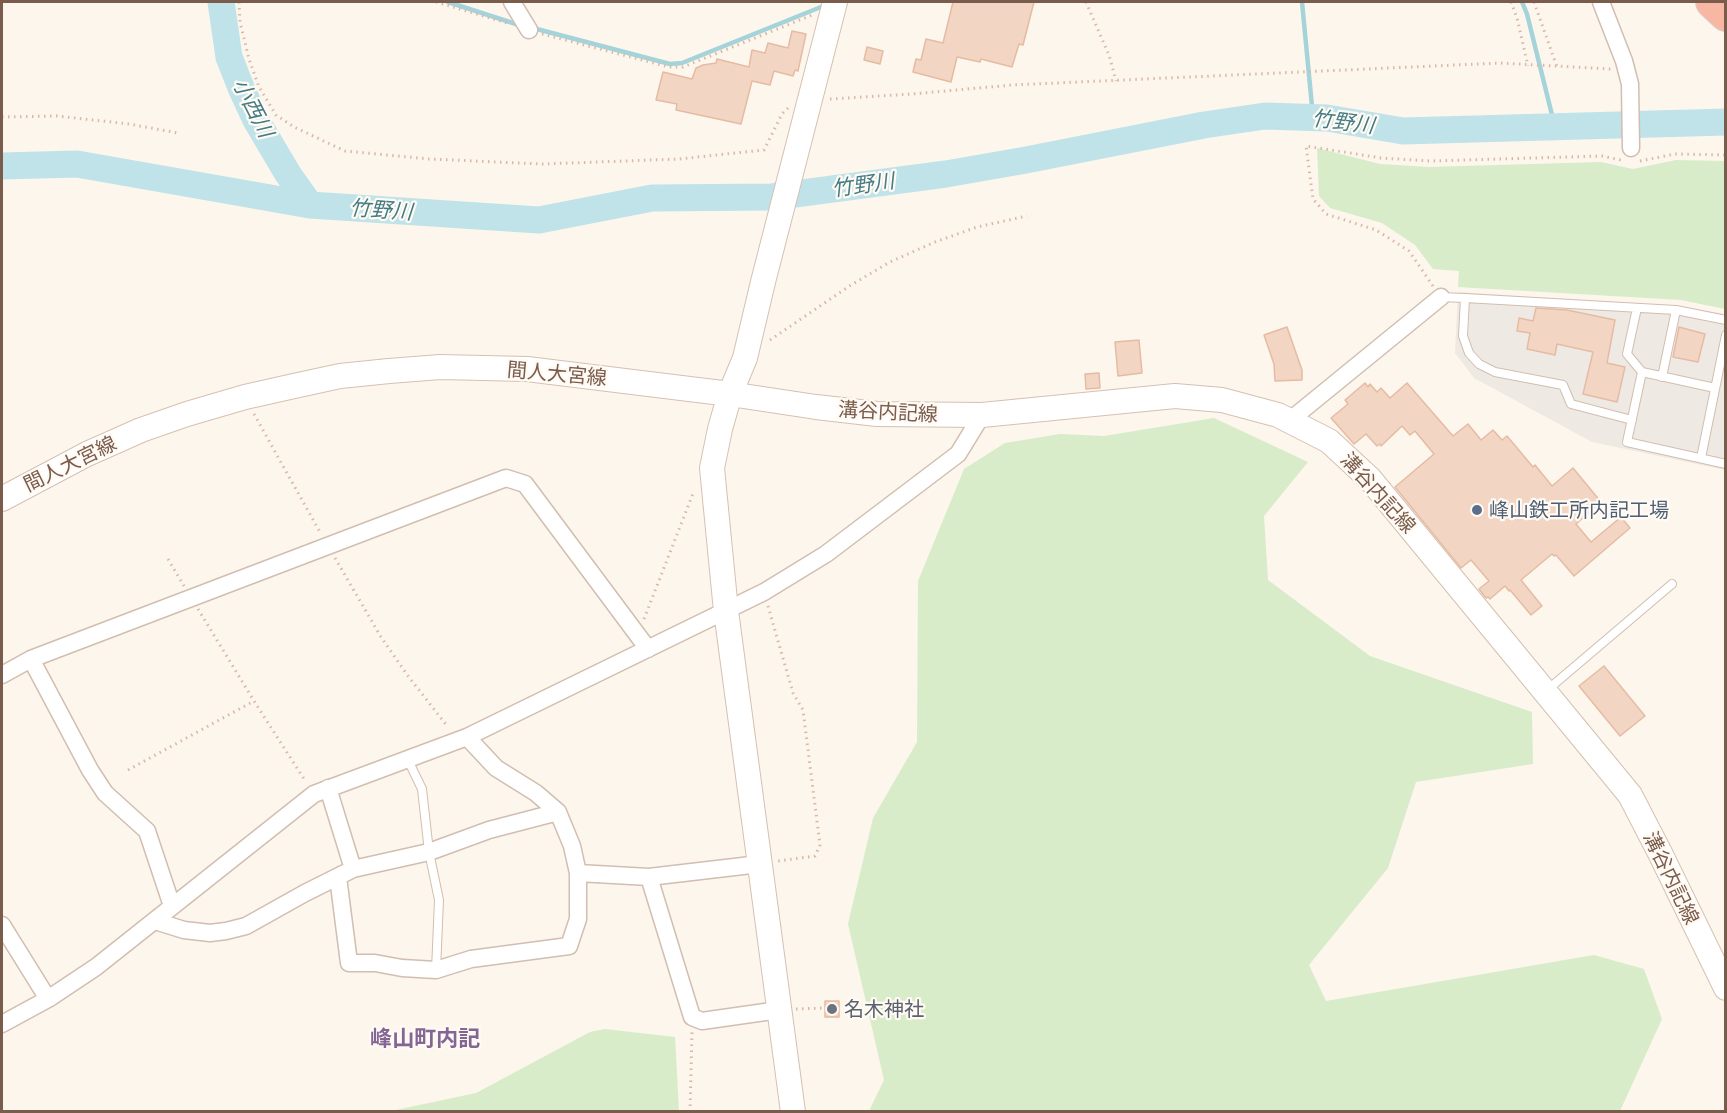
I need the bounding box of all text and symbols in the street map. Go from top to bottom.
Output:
water label: 小西川 [227,74,279,142]
water label: 竹野川 [1310,106,1376,138]
water label: 竹野川 [830,168,896,202]
water label: 竹野川 [349,195,413,225]
street label: 間人大宮線 [506,358,608,390]
street label: 溝谷内記線 [837,397,939,427]
street label: 間人大宮線 [20,431,120,497]
street label: 溝谷内記線 [1336,448,1420,538]
place label: 峰山鉄工所内記工場 [1489,498,1669,522]
marker: 峰山鉄工所内記工場 [1470,503,1484,517]
street label: 溝谷内記線 [1638,828,1704,928]
place label: 名木神社 [844,997,924,1021]
marker: 名木神社 [825,1002,839,1016]
district label: 峰山町内記 [370,1026,480,1052]

